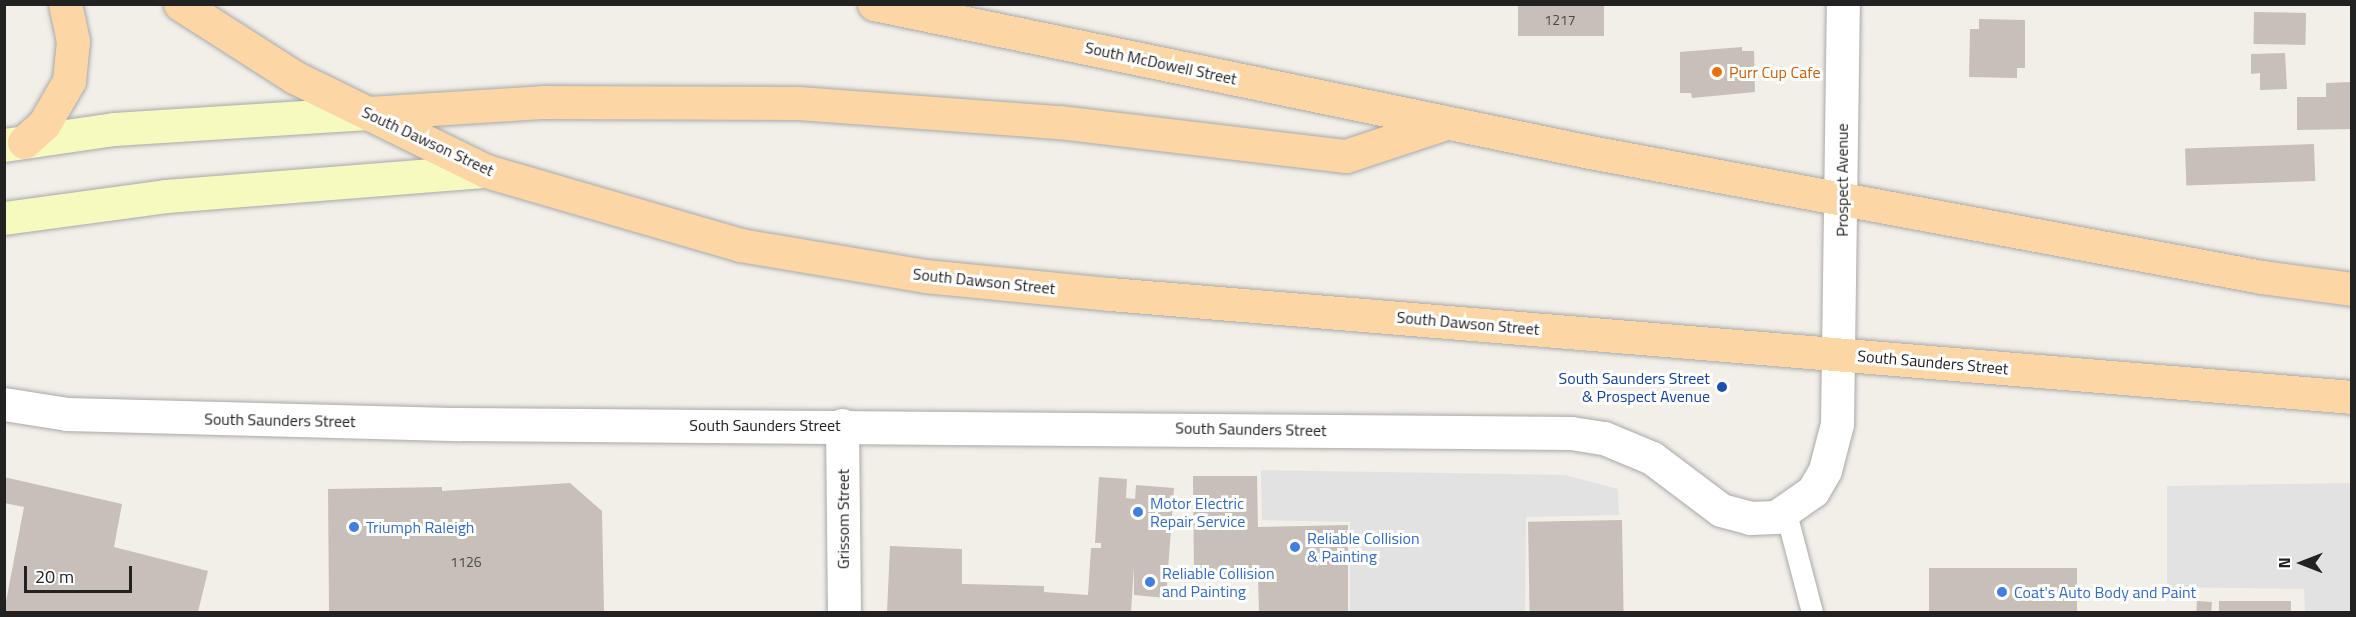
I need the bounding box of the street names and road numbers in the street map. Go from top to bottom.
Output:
street label: South McDowell Street [1083,38,1239,88]
street label: South Dawson Street [359,102,497,180]
street label: Prospect Avenue [1832,123,1852,237]
street label: South Dawson Street [912,264,1056,298]
street label: South Dawson Street [1396,307,1540,339]
street label: South Saunders Street [1857,346,2009,378]
street label: South Saunders Street [204,409,356,431]
street label: South Saunders Street [689,415,841,435]
street label: South Saunders Street [1175,418,1327,440]
street label: Grissom Street [833,469,853,569]

